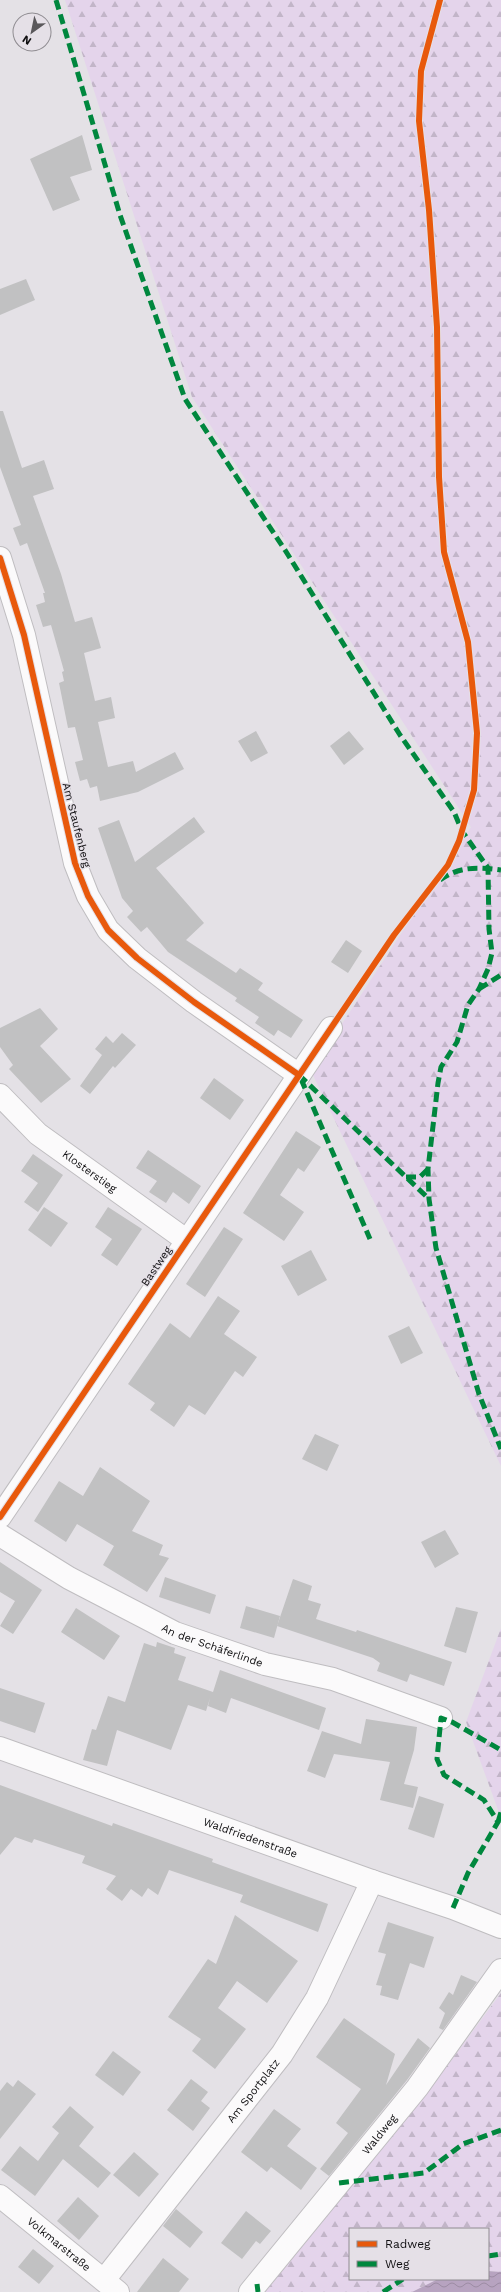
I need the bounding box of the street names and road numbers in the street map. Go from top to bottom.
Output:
street label: Am Staufenberg [60,781,93,869]
street label: Klosterstieg [60,1148,119,1195]
street label: Bastweg [138,1244,174,1289]
street label: An der Schäferlinde [159,1621,265,1670]
street label: Waldfriedenstraße [201,1815,299,1861]
street label: Am Sportplatz [224,2056,283,2125]
street label: Waldweg [359,2112,400,2157]
street label: Volkmarstraße [24,2215,93,2274]

